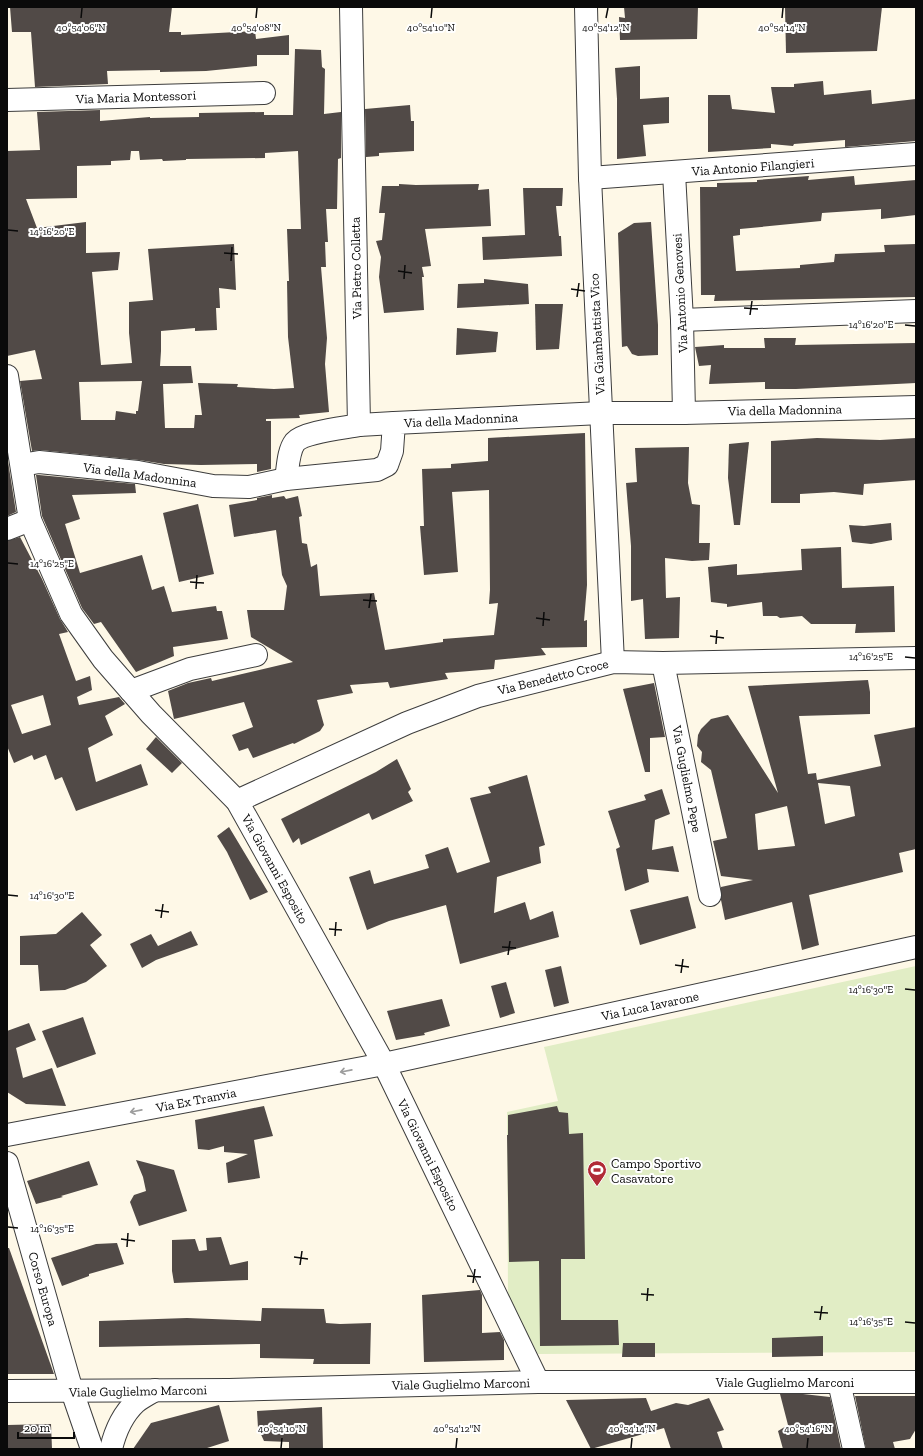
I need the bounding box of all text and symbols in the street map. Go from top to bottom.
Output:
text: 40°54'06"N [56,22,106,34]
text: 40°54'08"N [231,22,281,34]
text: 40°54'10"N [407,22,456,34]
text: 40°54'12"N [582,22,630,34]
text: 40°54'14"N [758,22,806,34]
street label: Via Maria Montessori [75,87,197,107]
street label: Via Antonio Filangieri [690,155,815,179]
street label: Via Pietro Colletta [348,216,364,320]
text: 14°16'20"E [30,226,74,238]
street label: Via Antonio Genovesi [669,233,691,354]
street label: Via Giambattista Vico [586,273,608,396]
text: 14°16'20"E [849,319,893,331]
street label: Via della Madonnina [727,401,843,419]
street label: Via della Madonnina [403,409,519,431]
street label: Via della Madonnina [81,459,198,490]
text: 14°16'25"E [30,558,74,570]
text: 14°16'25"E [849,651,893,663]
street label: Via Benedetto Croce [495,656,610,698]
street label: Via Guglielmo Pepe [669,723,705,834]
street label: Via Giovanni Esposito [238,811,311,926]
text: 14°16'30"E [30,890,74,902]
text: 14°16'30"E [849,984,893,996]
street label: Via Luca Iavarone [599,988,700,1024]
one-way arrow [340,1068,353,1076]
street label: Via Ex Tranvia [154,1085,238,1115]
street label: Via Giovanni Esposito [394,1096,462,1214]
one-way arrow [129,1107,142,1115]
place label: Campo Sportivo Casavatore [611,1156,702,1186]
sports icon: Campo Sportivo Casavatore [586,1159,608,1187]
text: 14°16'35"E [30,1223,74,1235]
street label: Corso Europa [25,1250,61,1328]
text: 14°16'35"E [849,1316,893,1328]
street label: Viale Guglielmo Marconi [391,1375,531,1393]
street label: Viale Guglielmo Marconi [715,1375,855,1390]
street label: Viale Guglielmo Marconi [68,1382,208,1400]
scale bar [18,1414,74,1440]
text: 20 m [24,1421,51,1435]
text: 40°54'10"N [258,1423,307,1435]
text: 40°54'12"N [433,1423,481,1435]
text: 40°54'14"N [608,1423,656,1435]
text: 40°54'16"N [784,1423,832,1435]

